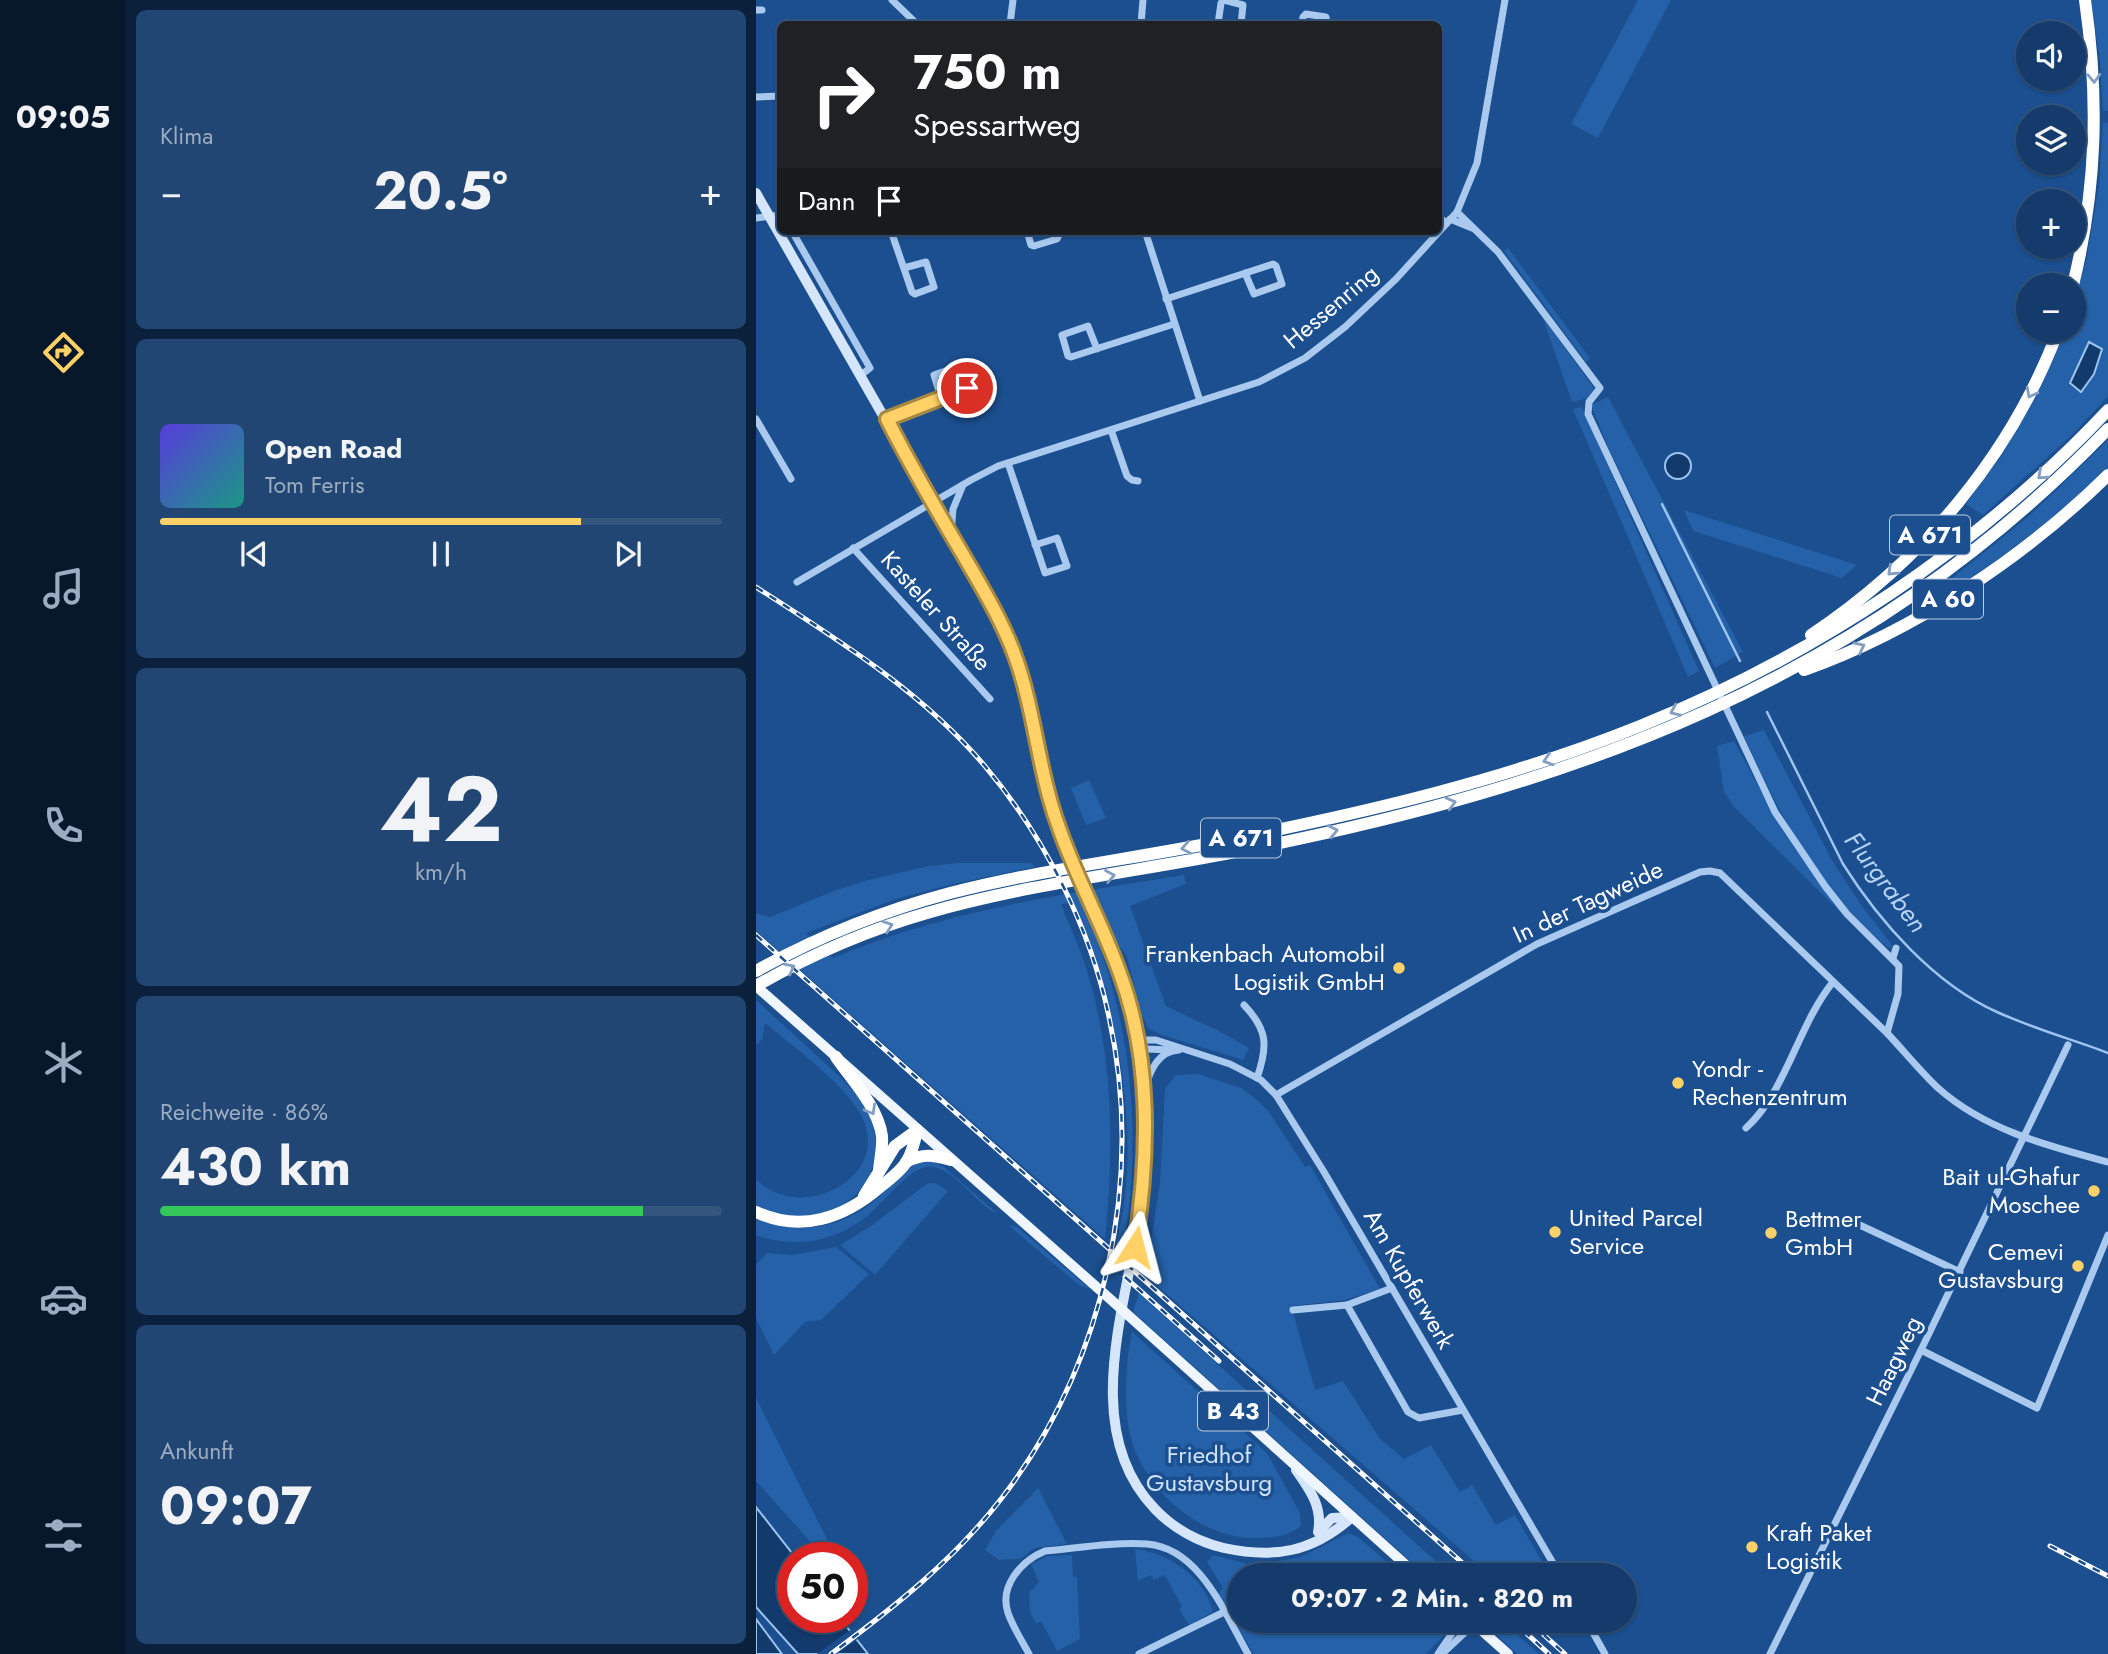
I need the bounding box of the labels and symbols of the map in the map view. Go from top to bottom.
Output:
one-way arrow [2086,73,2101,84]
street label: Hessenring [1276,256,1386,357]
pin [937,358,997,418]
one-way arrow [2025,386,2039,398]
one-way arrow [2037,467,2050,479]
road number: A 671 [1890,516,1970,554]
street label: Kasteler Straße [873,543,1000,678]
one-way arrow [1887,563,1900,576]
road number: A 60 [1913,580,1983,618]
one-way arrow [1853,641,1865,655]
one-way arrow [1670,703,1682,717]
one-way arrow [1542,752,1554,766]
one-way arrow [1445,797,1457,811]
road number: A 671 [1201,818,1281,858]
water label: Flurgraben [1835,823,1937,941]
one-way arrow [1327,825,1339,840]
one-way arrow [1180,840,1192,855]
street label: In der Tagweide [1507,852,1668,952]
one-way arrow [1104,869,1116,884]
one-way arrow [882,920,894,934]
place label: Frankenbach Automobil Logistik GmbH [1145,936,1385,999]
marker: Frankenbach Automobil Logistik GmbH [1391,960,1407,976]
one-way arrow [783,963,795,976]
place label: Yondr - Rechenzentrum [1692,1051,1848,1114]
marker: Yondr - Rechenzentrum [1670,1075,1686,1091]
one-way arrow [863,1102,876,1115]
place label: Bait ul-Ghafur Moschee [1942,1159,2081,1222]
marker: Bait ul-Ghafur Moschee [2086,1183,2102,1199]
place label: United Parcel Service [1569,1200,1703,1263]
place label: Bettmer GmbH [1785,1201,1862,1264]
street label: Am Kupferwerk [1355,1202,1464,1356]
position arrow [1098,1210,1172,1284]
marker: United Parcel Service [1547,1224,1563,1240]
marker: Bettmer GmbH [1763,1225,1779,1241]
place label: Cemevi Gustavsburg [1938,1234,2064,1297]
marker: Cemevi Gustavsburg [2070,1258,2086,1274]
street label: Haagweg [1857,1310,1930,1412]
road number: B 43 [1198,1392,1268,1430]
park label: Friedhof Gustavsburg [1146,1437,1272,1500]
place label: Kraft Paket Logistik [1766,1515,1872,1578]
marker: Kraft Paket Logistik [1744,1539,1760,1555]
speed limit sign: 50 [777,1542,868,1633]

